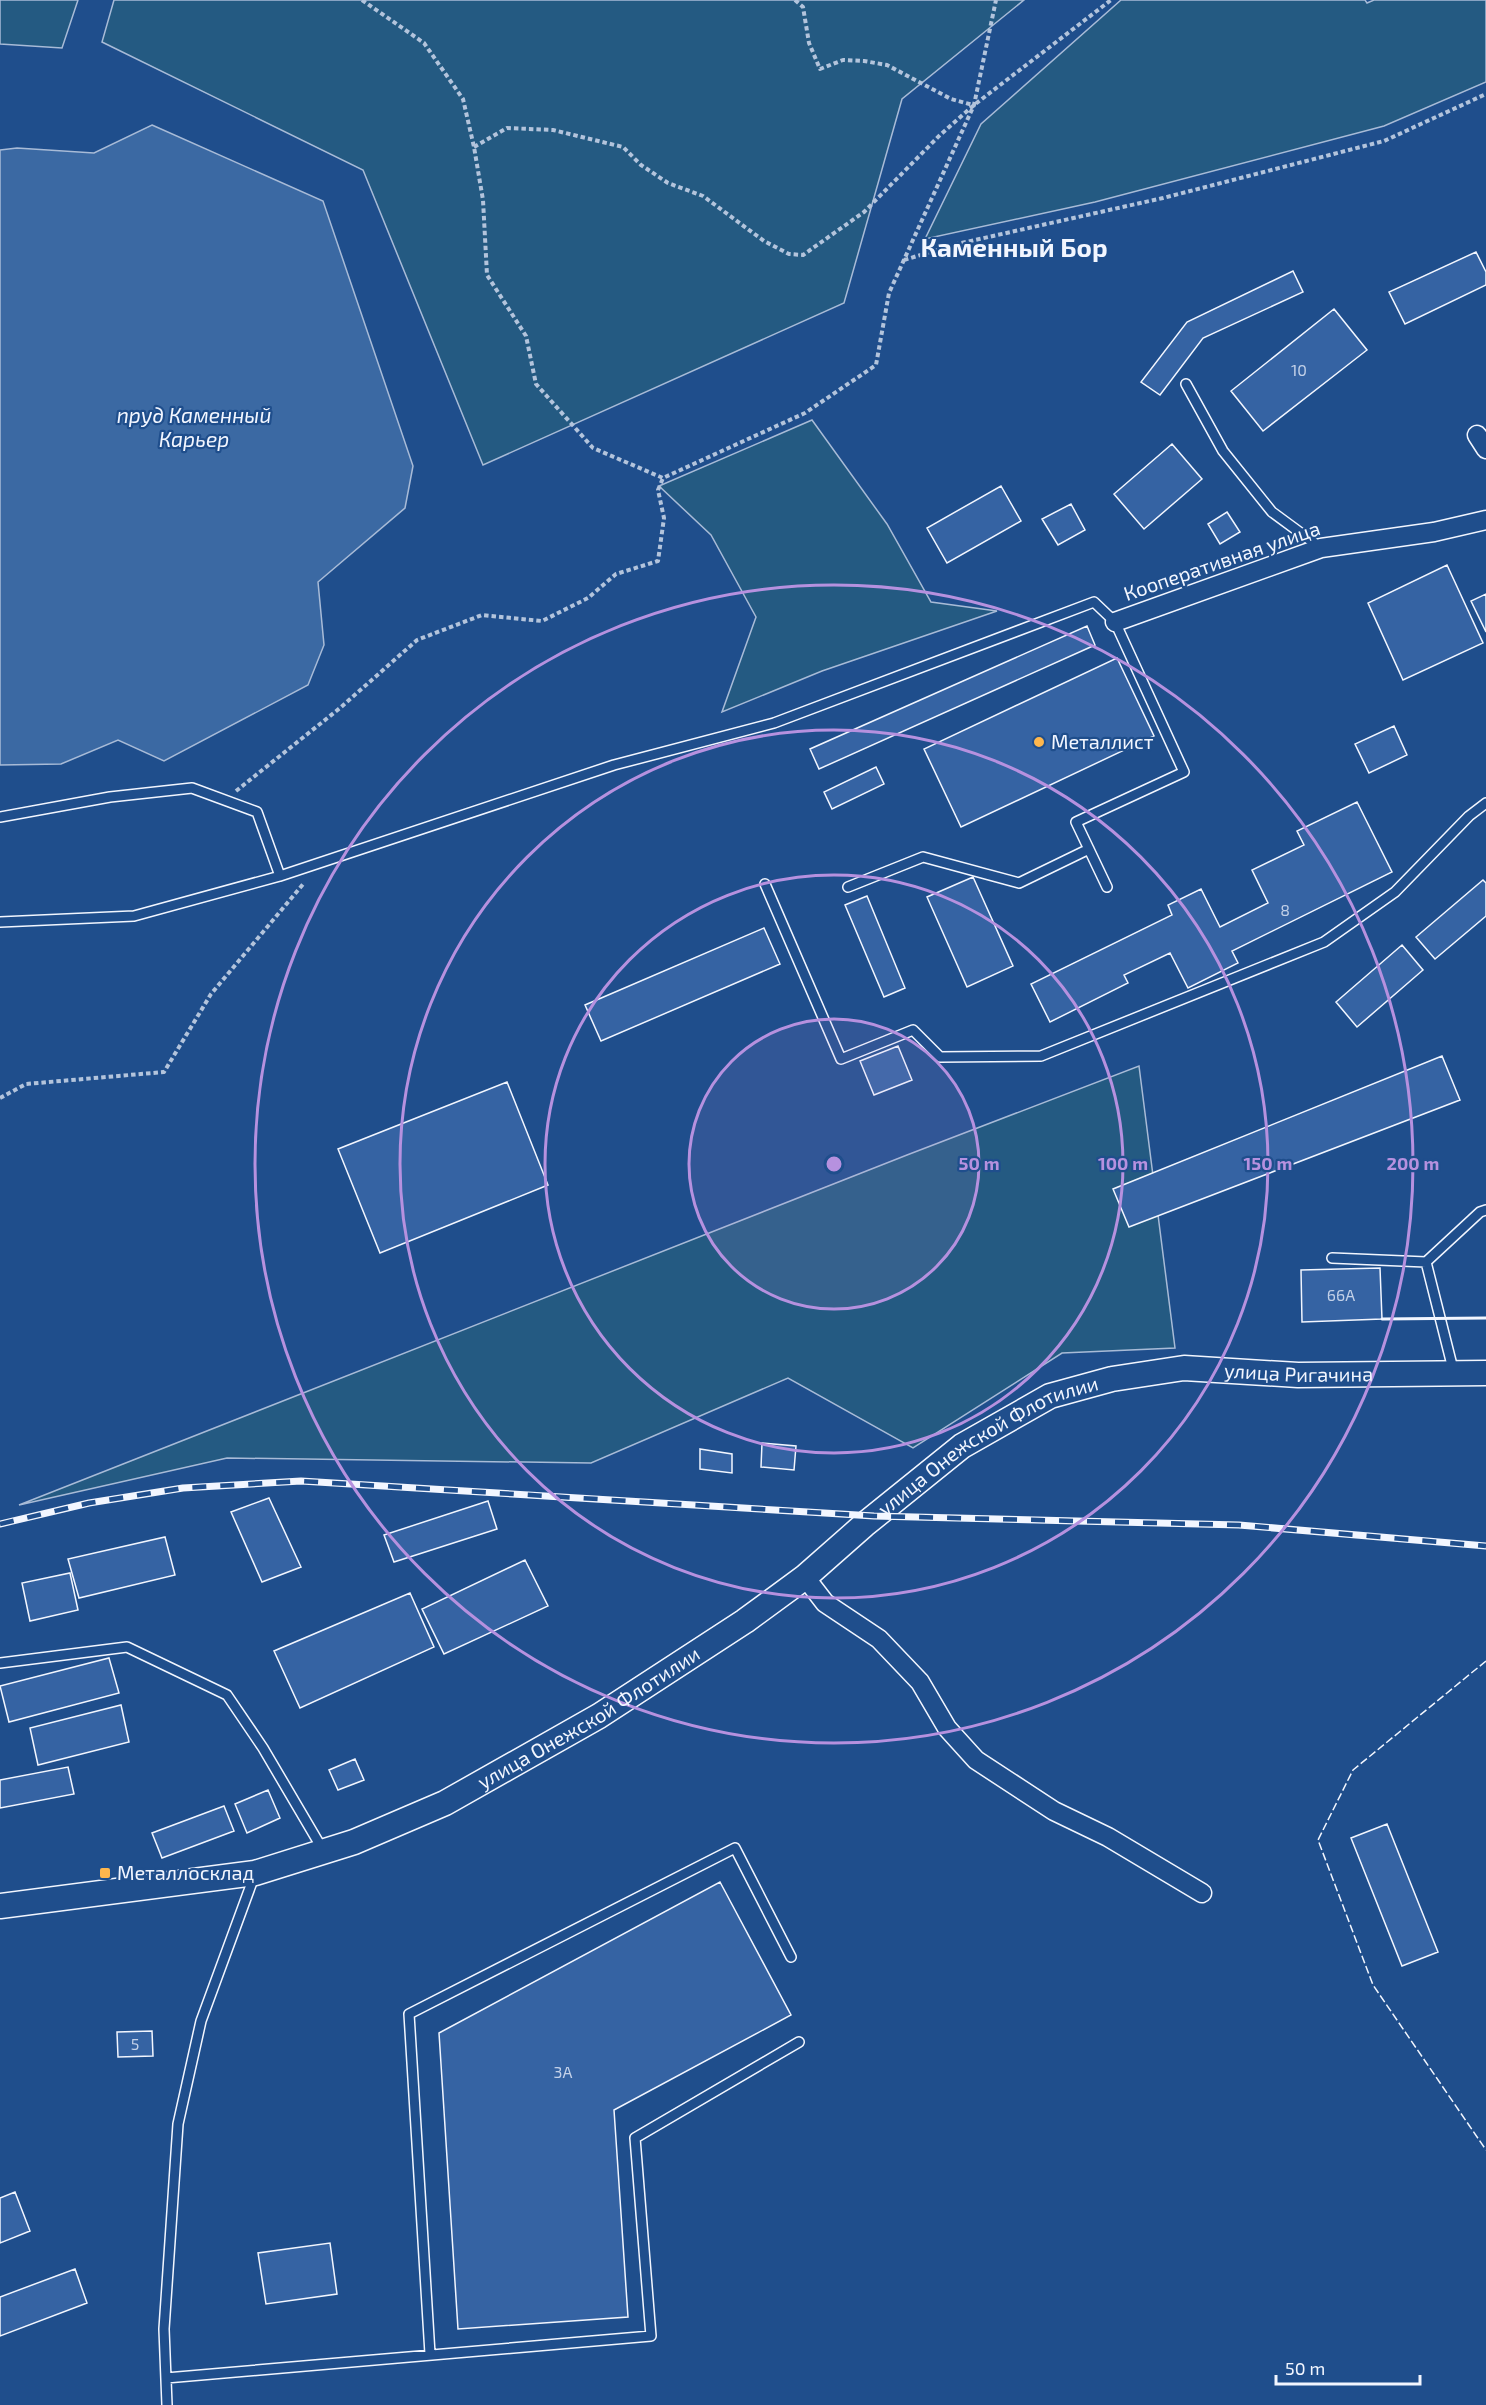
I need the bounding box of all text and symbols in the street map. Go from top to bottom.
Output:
district label: Каменный Бор [920,231,1108,262]
house number: 10 [1291,360,1307,379]
water label: пруд Каменный Карьер [117,402,271,451]
street label: Кооперативная улица [1120,515,1323,606]
place label: Металлист [1051,729,1154,753]
marker: Металлист [1032,735,1046,749]
house number: 8 [1280,900,1290,919]
text: 50 m [958,1152,1000,1174]
text: 100 m [1098,1152,1148,1174]
text: 150 m [1244,1152,1292,1174]
text: 200 m [1387,1152,1439,1174]
centre of rings [824,1154,844,1174]
house number: 66А [1327,1285,1355,1304]
street label: улица Ригачина [1223,1357,1373,1386]
street label: улица Онежской Флотилии [873,1370,1101,1521]
street label: улица Онежской Флотилии [473,1641,704,1794]
place label: Металлосклад [117,1860,254,1884]
marker: Металлосклад [98,1866,112,1880]
house number: 5 [131,2034,139,2053]
house number: 3А [554,2062,572,2081]
scale bar [1276,2348,1420,2386]
text: 50 m [1285,2357,1325,2379]

